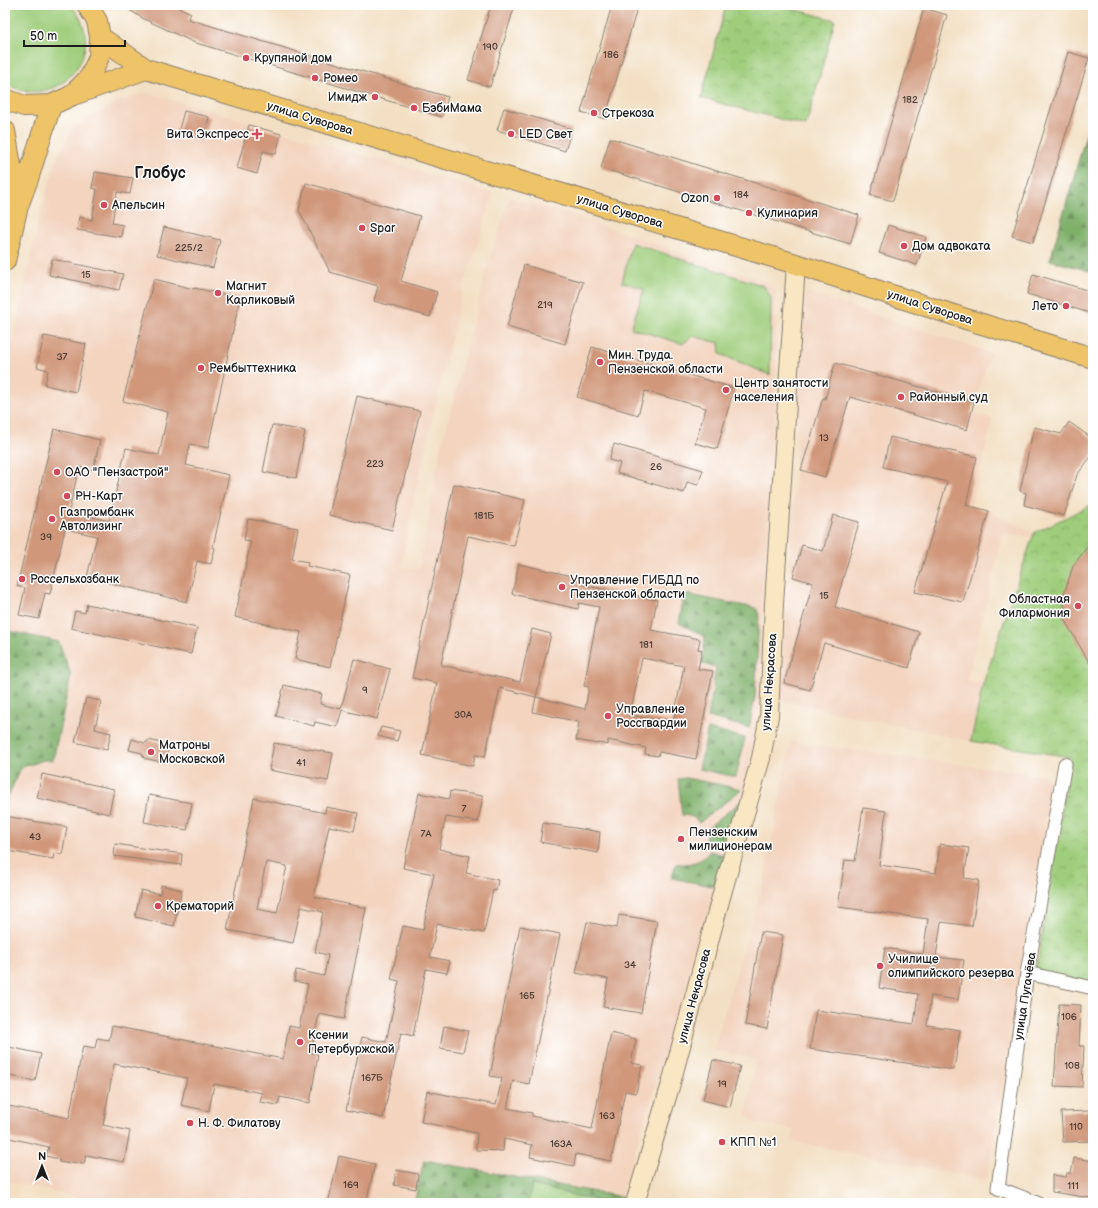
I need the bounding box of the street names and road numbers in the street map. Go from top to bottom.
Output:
street label: улица Суворова [265,98,355,139]
street label: улица Суворова [575,191,665,232]
street label: улица Суворова [885,287,975,328]
street label: улица Некрасова [759,633,780,731]
street label: улица Некрасова [675,947,714,1045]
street label: улица Пугачёва [1011,951,1040,1041]

